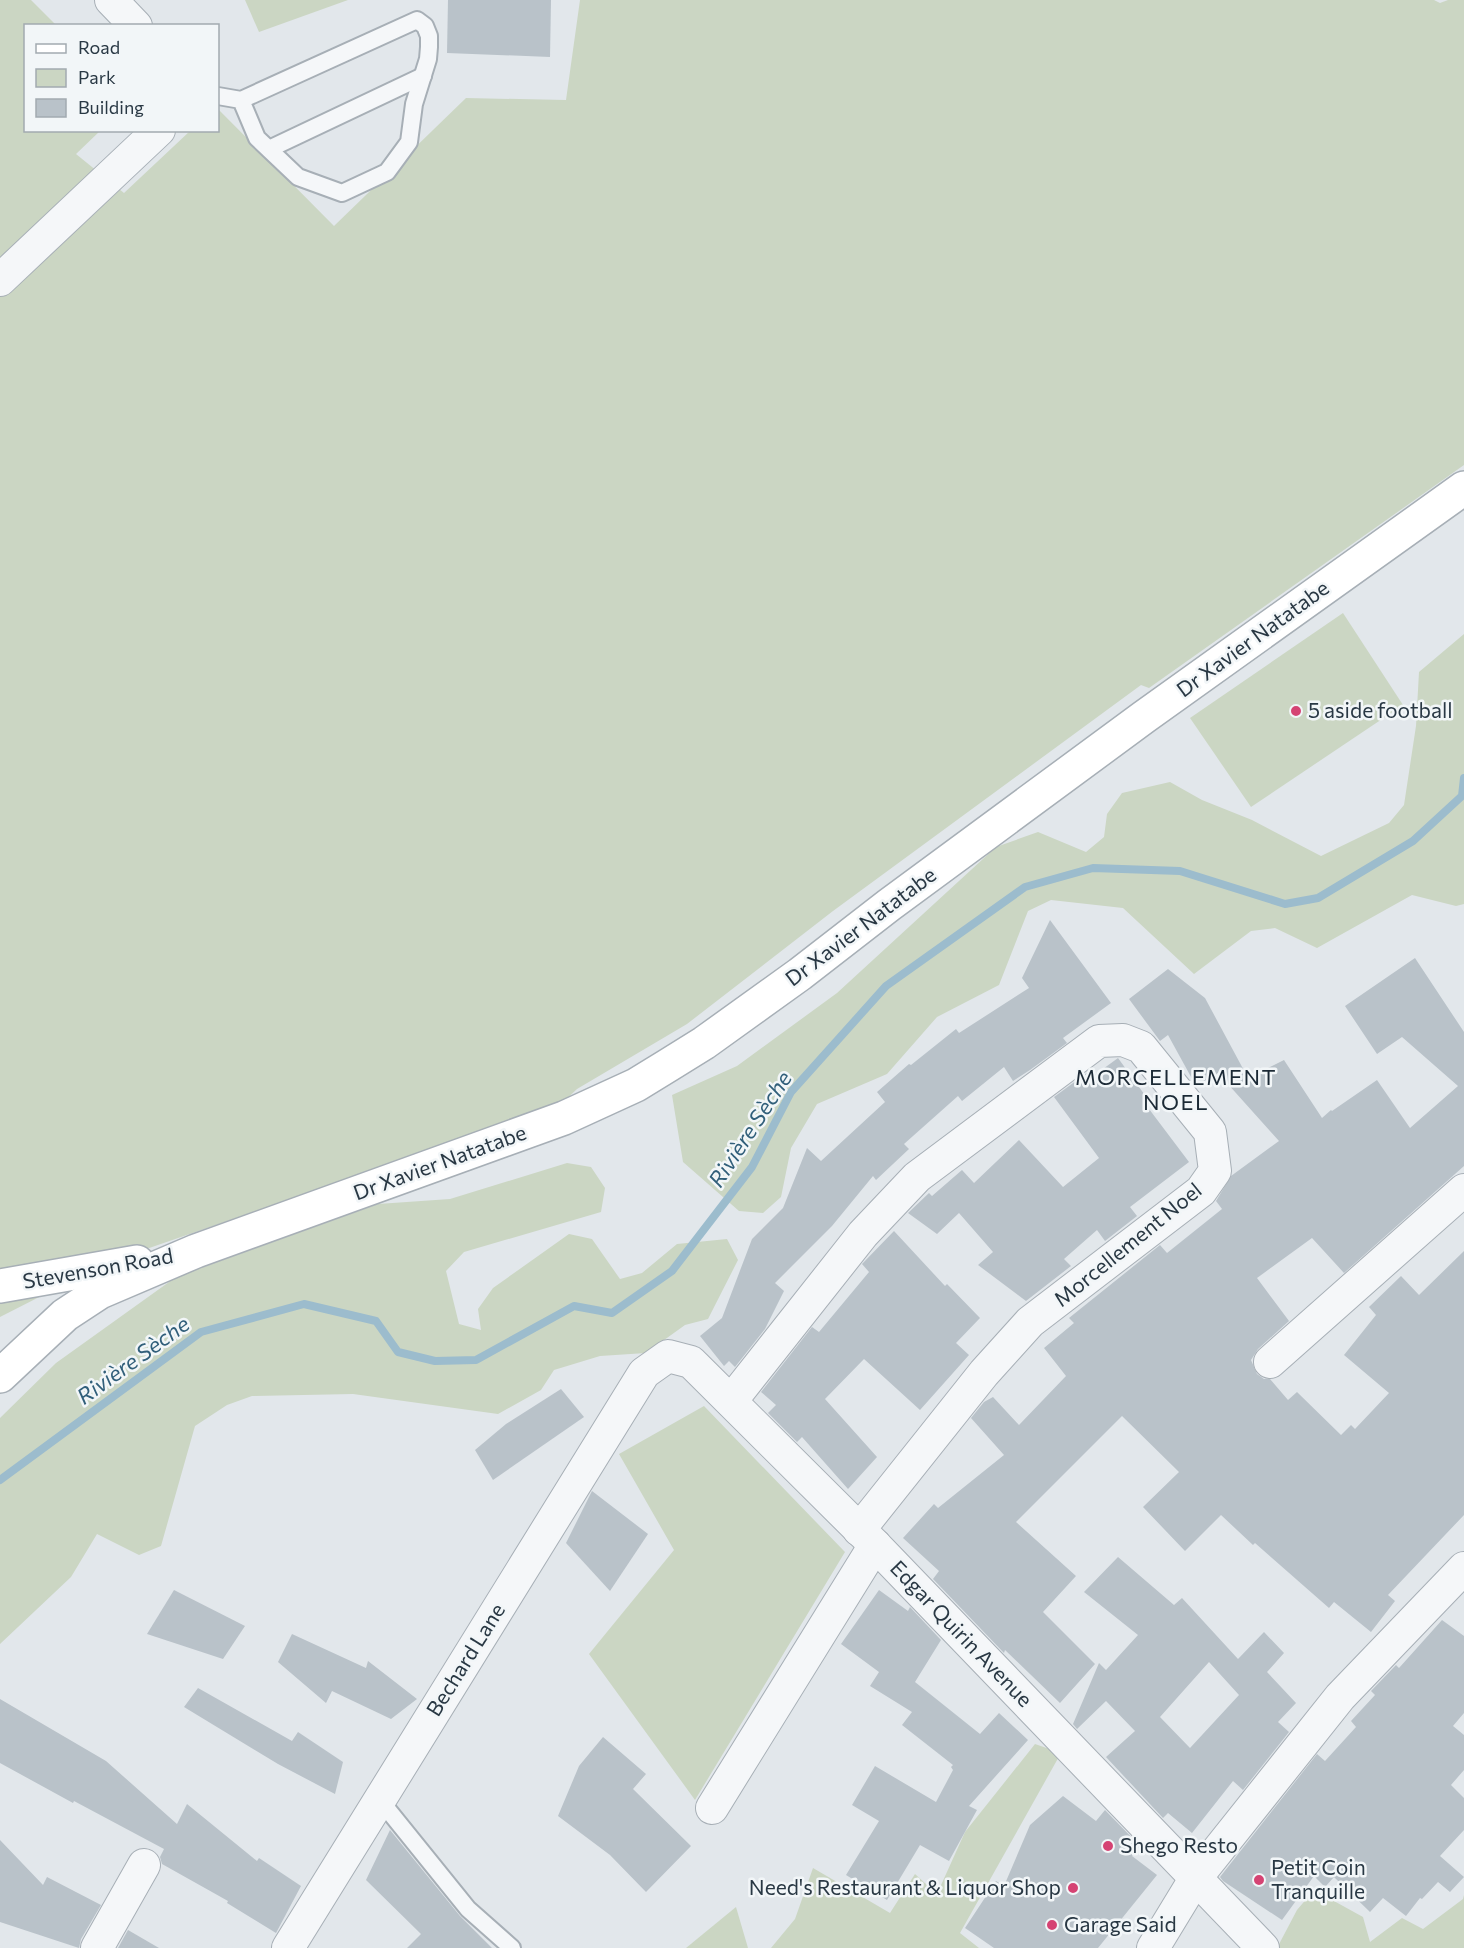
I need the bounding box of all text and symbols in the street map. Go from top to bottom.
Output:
legend [24,24,219,132]
text: Road [78,36,120,58]
text: Park [78,66,116,88]
text: Building [78,96,144,118]
street label: Dr Xavier Natatabe [1171,574,1333,701]
place label: 5 aside football [1308,697,1453,722]
marker: 5 aside football [1289,704,1303,718]
street label: Dr Xavier Natatabe [780,861,940,991]
district label: MORCELLEMENT NOEL [1075,1063,1277,1115]
water label: Rivière Sèche [702,1065,797,1192]
street label: Dr Xavier Natatabe [350,1119,529,1204]
street label: Morcellement Noel [1048,1177,1206,1311]
street label: Stevenson Road [21,1242,175,1293]
water label: Rivière Sèche [71,1309,195,1410]
street label: Edgar Quirin Avenue [886,1555,1038,1711]
street label: Bechard Lane [420,1598,509,1720]
place label: Shego Resto [1120,1832,1238,1857]
marker: Shego Resto [1101,1839,1115,1853]
place label: Petit Coin Tranquille [1271,1854,1366,1903]
marker: Petit Coin Tranquille [1252,1873,1266,1887]
place label: Need's Restaurant & Liquor Shop [749,1874,1061,1899]
marker: Need's Restaurant & Liquor Shop [1066,1881,1080,1895]
place label: Garage Said [1064,1911,1177,1936]
marker: Garage Said [1045,1918,1059,1932]

